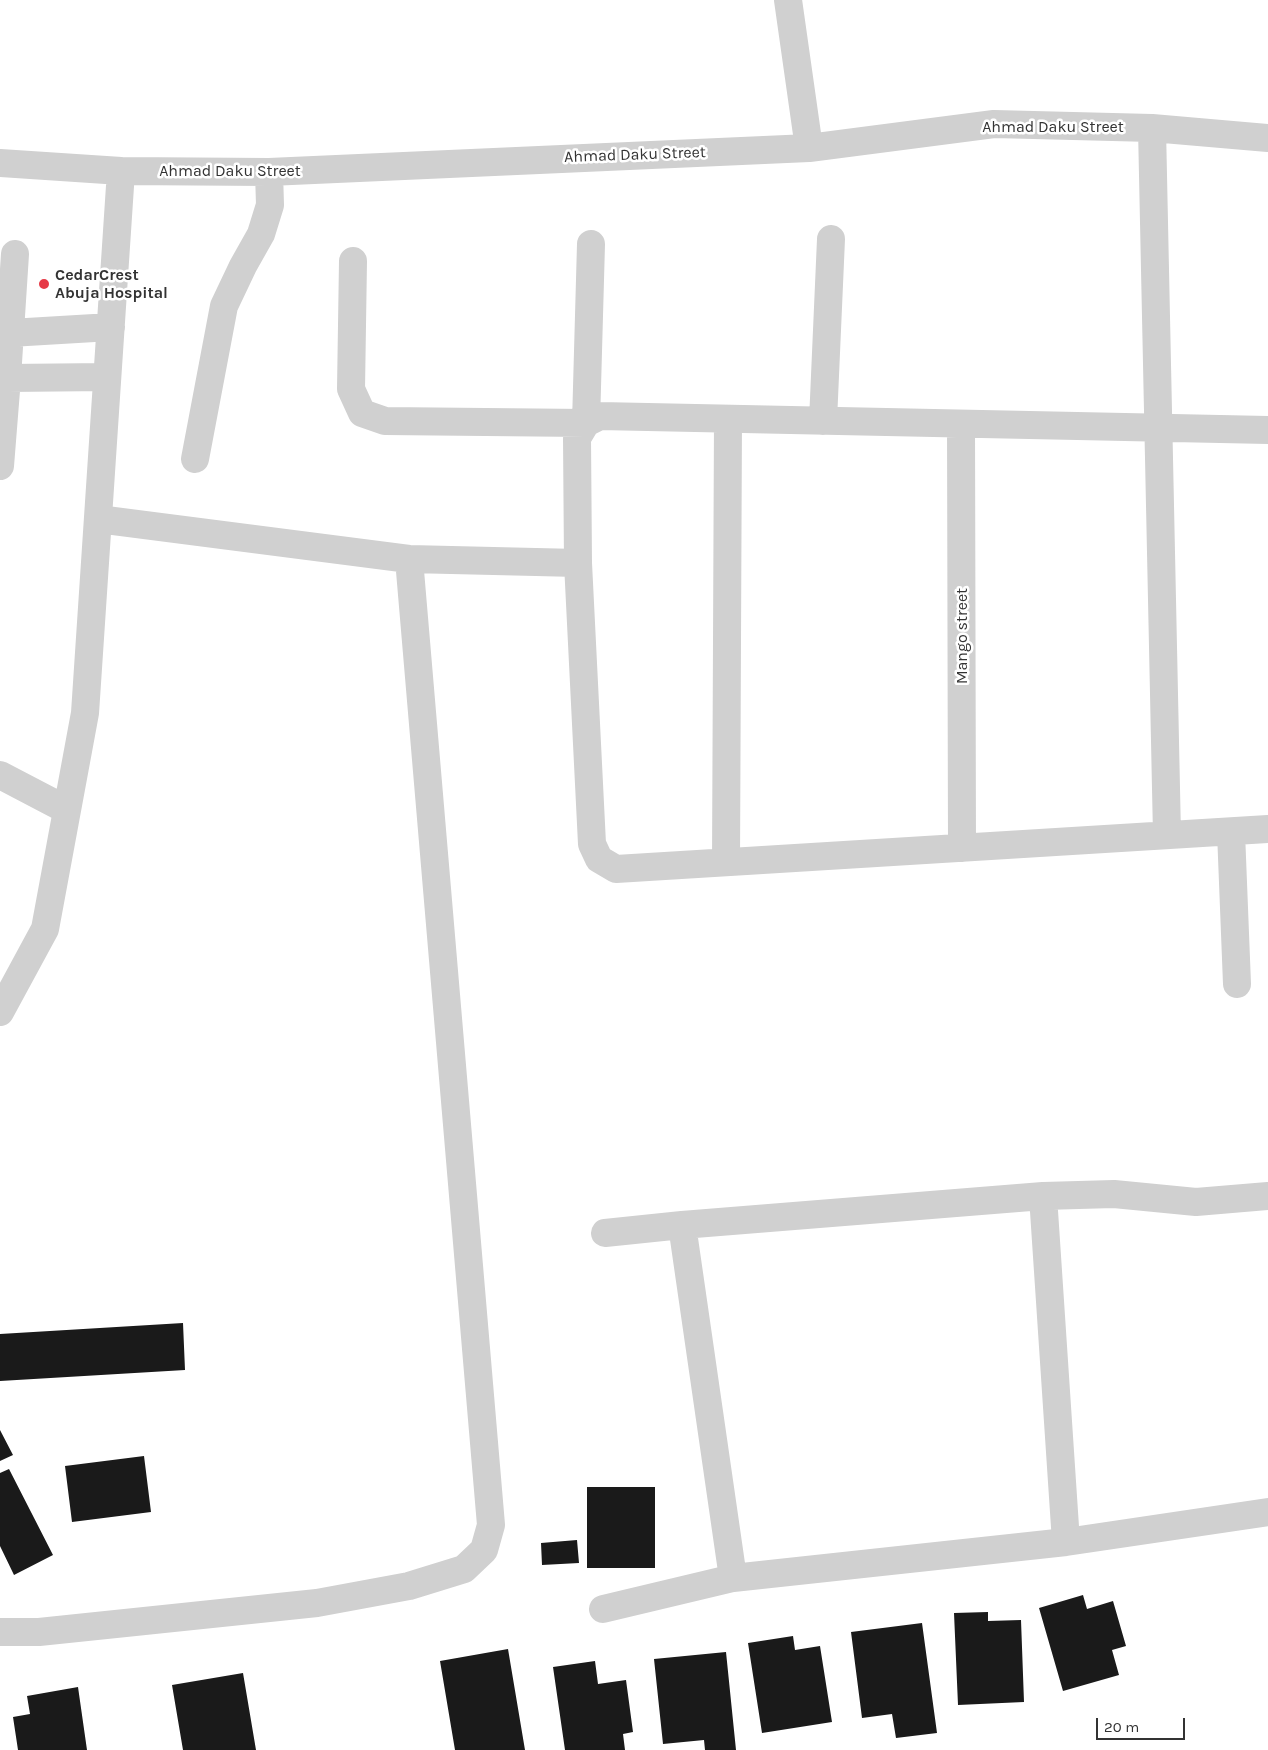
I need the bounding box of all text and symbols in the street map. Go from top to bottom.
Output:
street label: Ahmad Daku Street [982,117,1124,137]
street label: Ahmad Daku Street [564,143,706,167]
street label: Ahmad Daku Street [159,161,301,181]
place label: CedarCrest Abuja Hospital [55,265,168,303]
marker: CedarCrest Abuja Hospital [37,277,51,291]
street label: Mango street [952,588,972,684]
scale bar [1098,1708,1187,1740]
text: 20 m [1104,1718,1139,1736]

